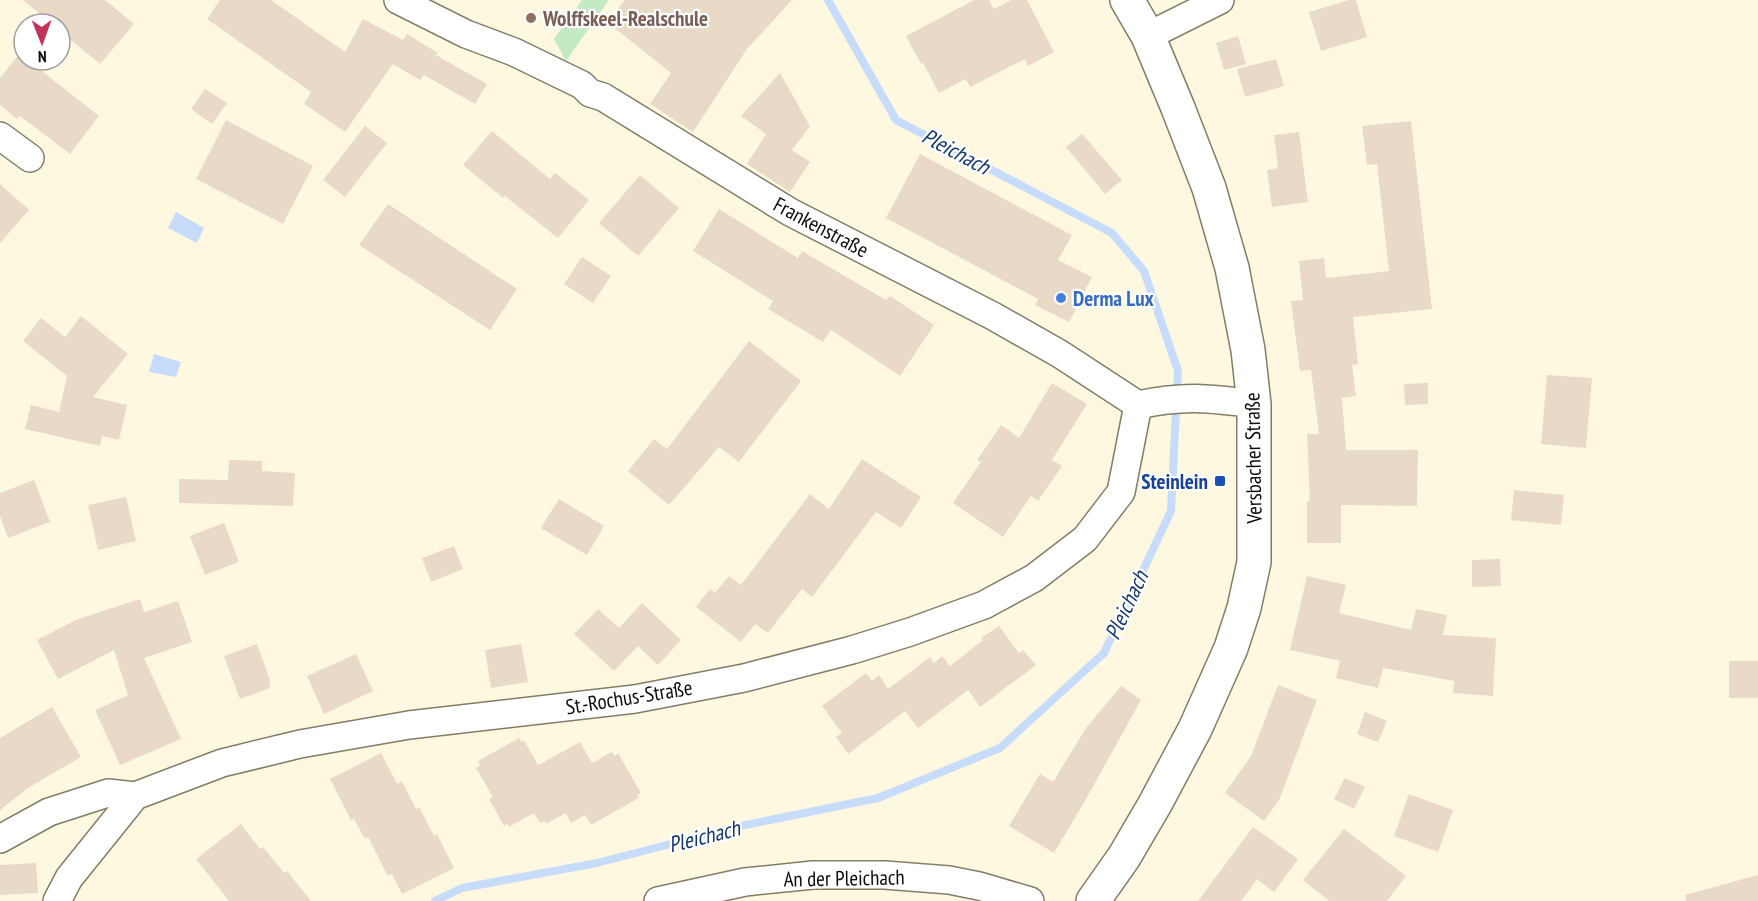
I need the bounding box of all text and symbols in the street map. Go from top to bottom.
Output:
place label: Wolffskeel-Realschule [542,5,708,32]
marker: Wolffskeel-Realschule [524,11,538,25]
north arrow [12,12,72,72]
text: N [38,47,47,67]
water label: Pleichach [917,122,996,181]
street label: Frankenstraße [769,191,873,263]
place label: Derma Lux [1073,285,1155,312]
marker: Derma Lux [1054,291,1068,305]
street label: Versbacher Straße [1238,392,1268,525]
place label: Steinlein [1141,468,1208,495]
marker: Steinlein [1213,474,1227,488]
water label: Pleichach [1098,565,1155,644]
street label: St.-Rochus-Straße [564,674,694,720]
water label: Pleichach [665,813,744,858]
street label: An der Pleichach [783,863,905,893]

